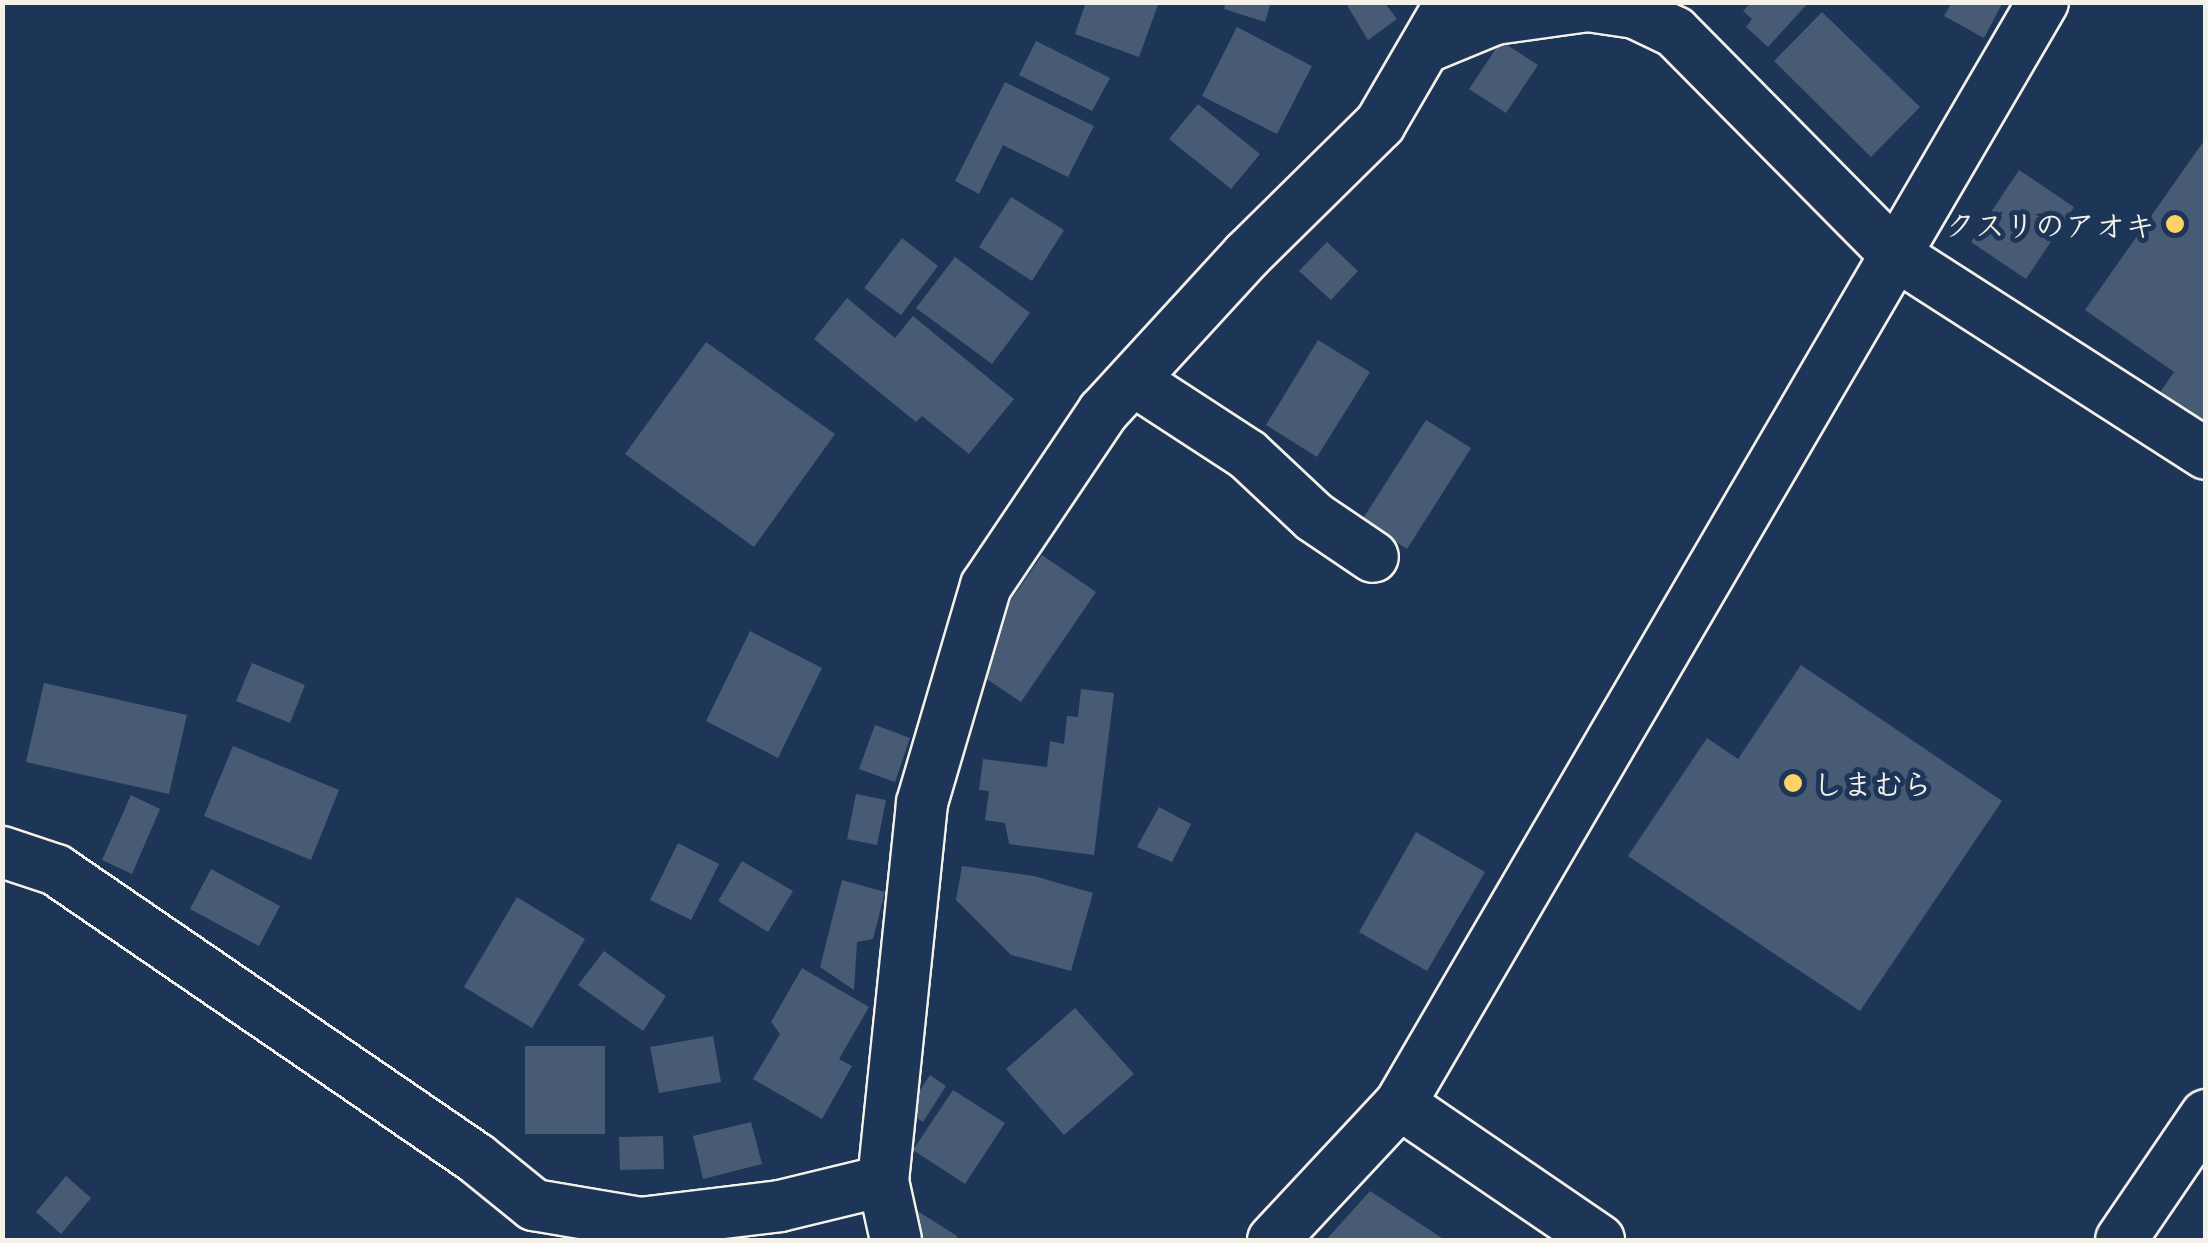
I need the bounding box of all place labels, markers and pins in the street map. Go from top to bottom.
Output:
place label: クスリのアオキ [1945,206,2155,242]
marker: クスリのアオキ [2164,213,2186,235]
place label: しまむら [1813,765,1933,801]
marker: しまむら [1782,772,1804,794]

